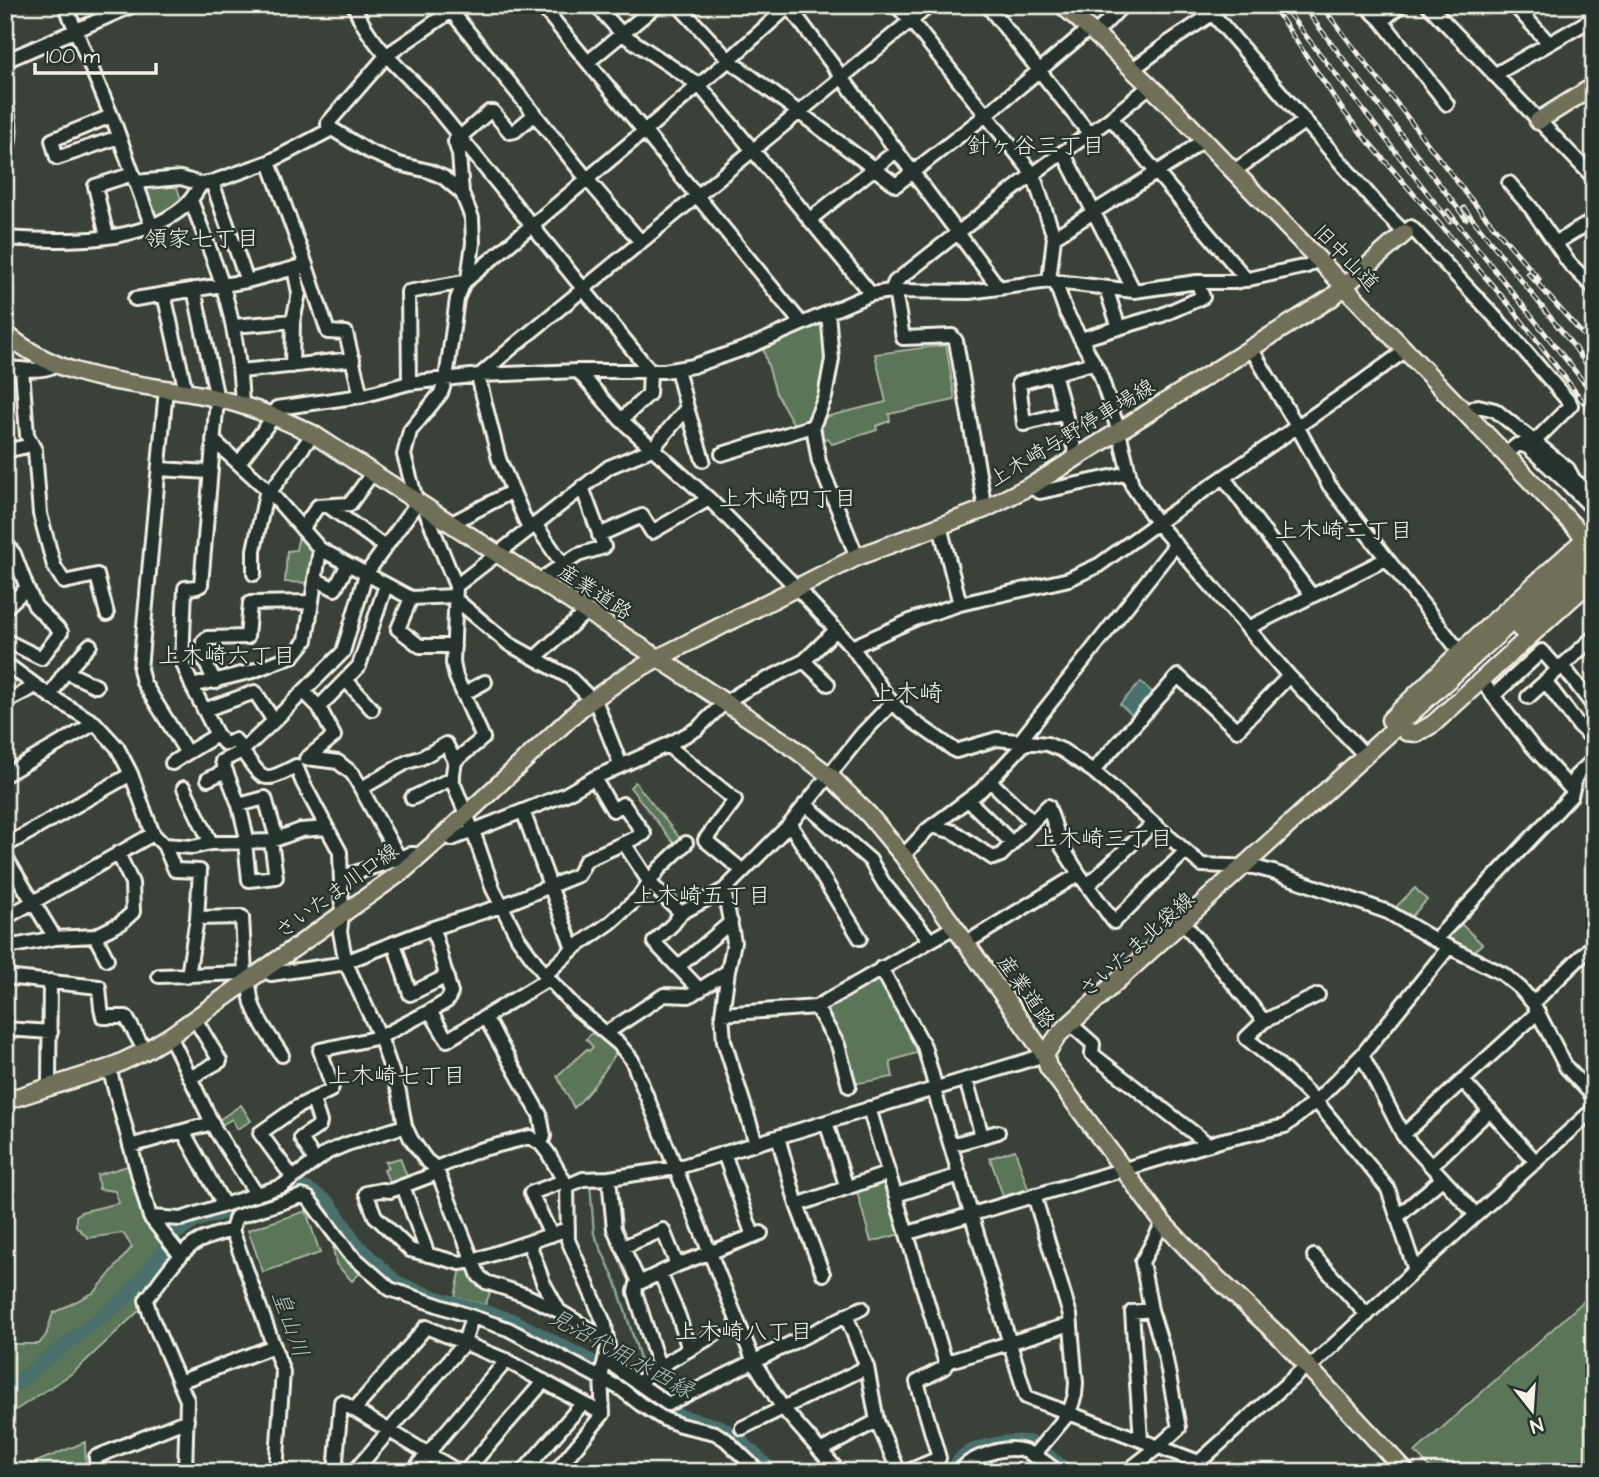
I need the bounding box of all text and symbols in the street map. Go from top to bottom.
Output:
scale bar [35,32,156,76]
text: 100 m [46,42,101,71]
district label: 針ヶ谷三丁目 [967,130,1105,162]
street label: 旧中山道 [1306,218,1386,298]
district label: 領家七丁目 [145,223,260,255]
street label: 上木崎与野停車場線 [984,372,1160,494]
district label: 上木崎四丁目 [719,483,857,515]
district label: 上木崎二丁目 [1275,515,1413,547]
street label: 産業道路 [552,557,638,627]
district label: 上木崎六丁目 [158,640,296,672]
district label: 上木崎 [871,677,943,711]
district label: 上木崎三丁目 [1035,823,1173,855]
street label: さいたま川口線 [269,836,405,946]
district label: 上木崎五丁目 [633,880,771,912]
street label: さいたま北袋線 [1073,885,1201,1005]
street label: 産業道路 [990,949,1062,1035]
district label: 上木崎七丁目 [328,1060,466,1092]
water label: 皇山川 [264,1286,316,1362]
water label: 見沼代用水西縁 [543,1301,701,1408]
district label: 上木崎八丁目 [675,1316,813,1348]
north arrow [1498,1376,1568,1446]
text: N [1527,1410,1546,1439]

